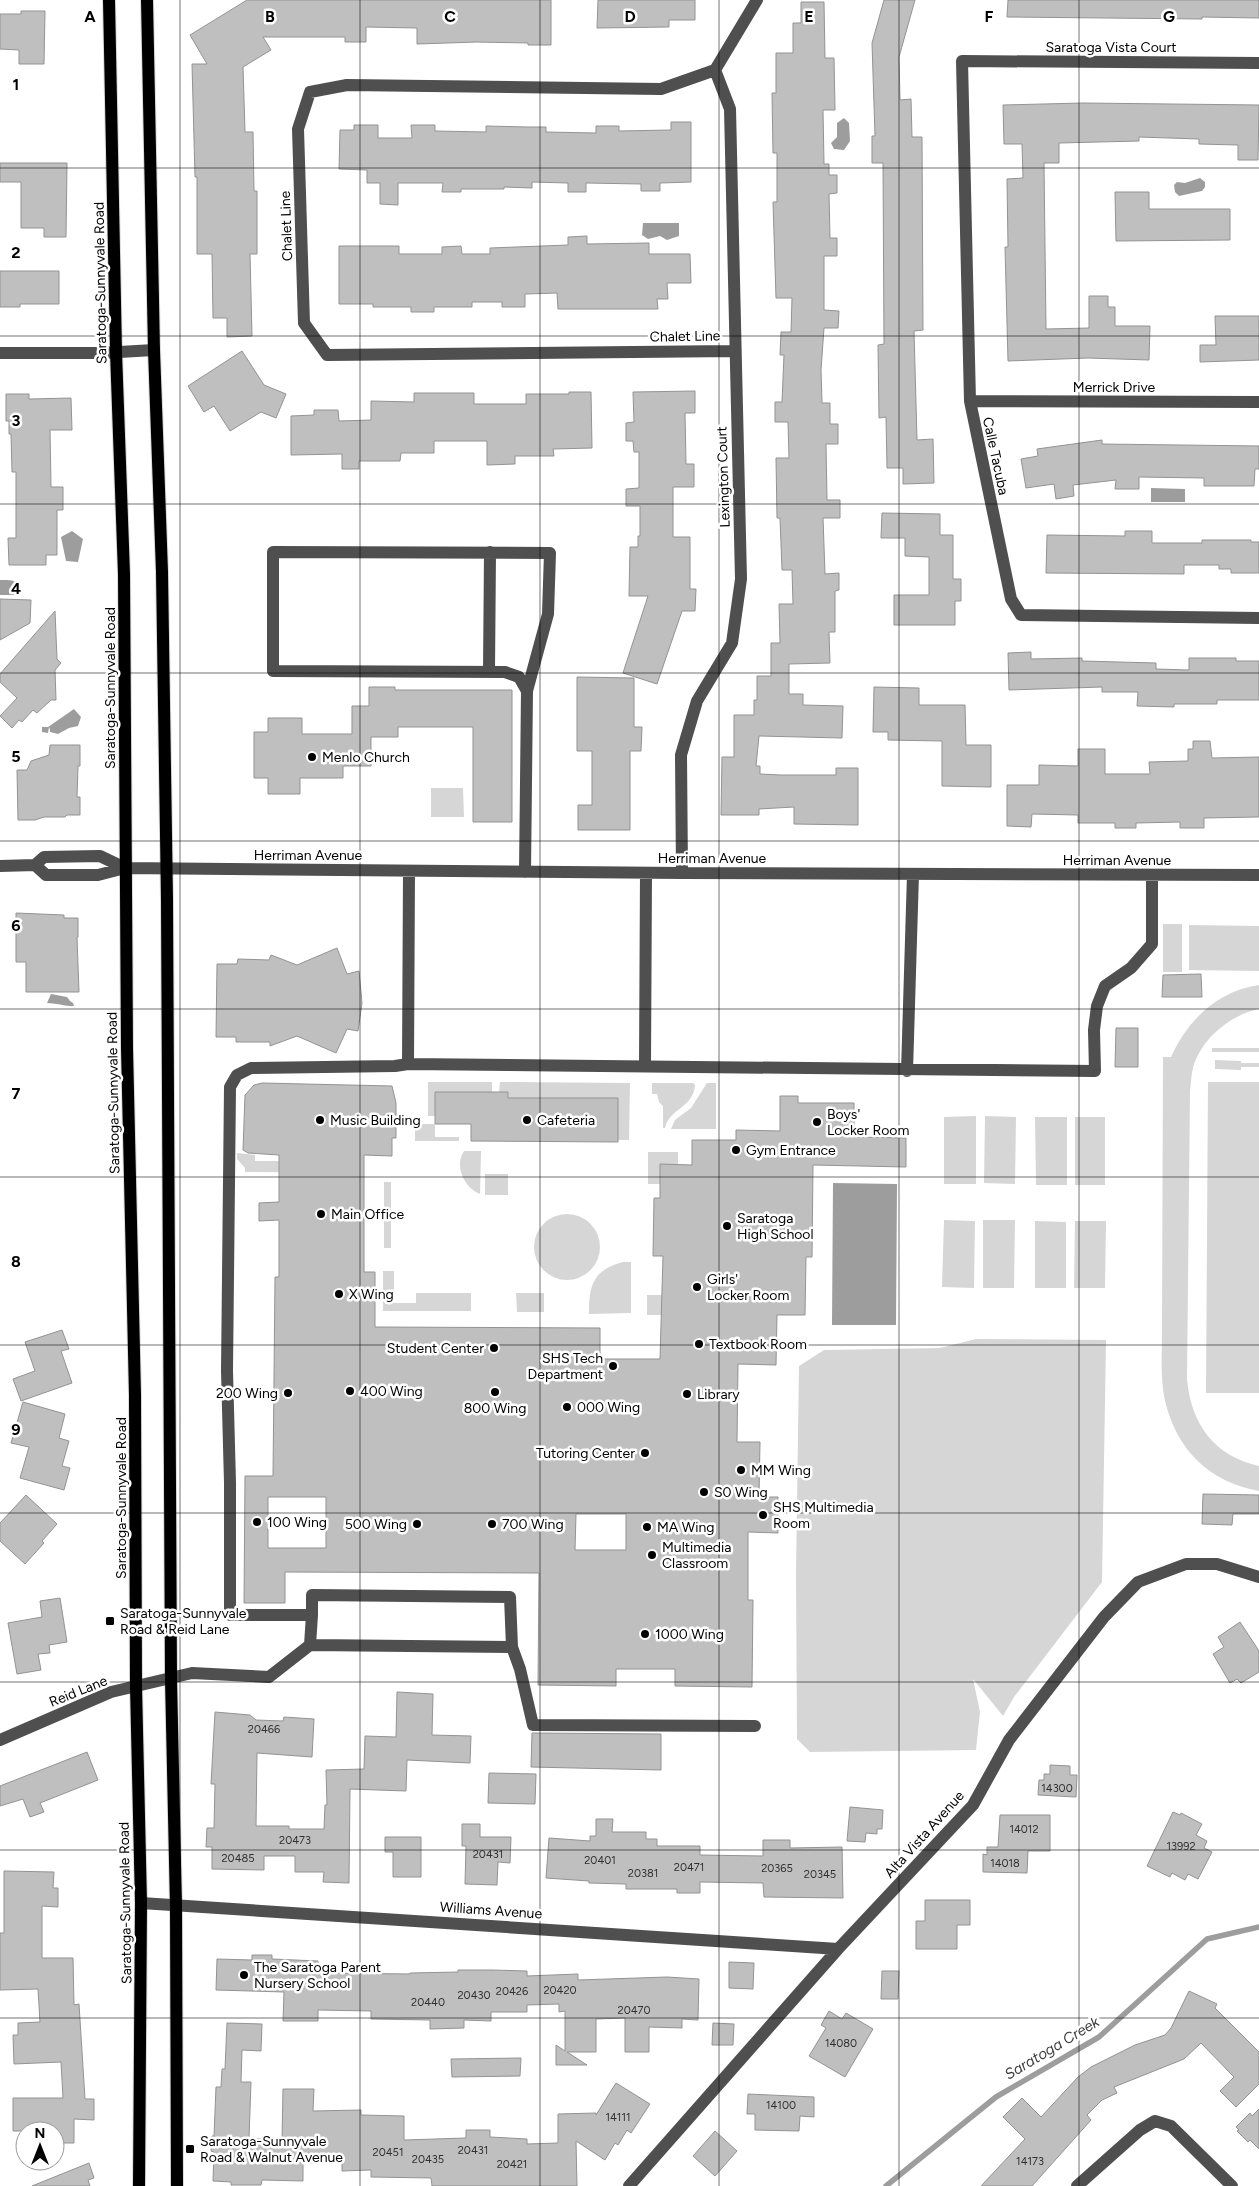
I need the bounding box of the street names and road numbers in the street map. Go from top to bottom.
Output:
street label: Saratoga Vista Court [1045,39,1177,56]
street label: Chalet Line [277,190,296,262]
street label: Saratoga-Sunnyvale Road [91,202,110,364]
street label: Chalet Line [650,327,721,346]
street label: Merrick Drive [1073,379,1156,396]
street label: Calle Tacuba [979,416,1012,497]
street label: Lexington Court [713,426,734,528]
street label: Saratoga-Sunnyvale Road [102,607,119,769]
street label: Herriman Avenue [254,847,363,864]
street label: Herriman Avenue [658,850,767,867]
street label: Herriman Avenue [1063,852,1172,869]
street label: Saratoga-Sunnyvale Road [104,1012,123,1174]
street label: Saratoga-Sunnyvale Road [113,1417,130,1579]
street label: Reid Lane [47,1672,110,1711]
street label: Alta Vista Avenue [881,1787,968,1881]
street label: Saratoga-Sunnyvale Road [116,1822,135,1984]
street label: Williams Avenue [439,1898,543,1923]

